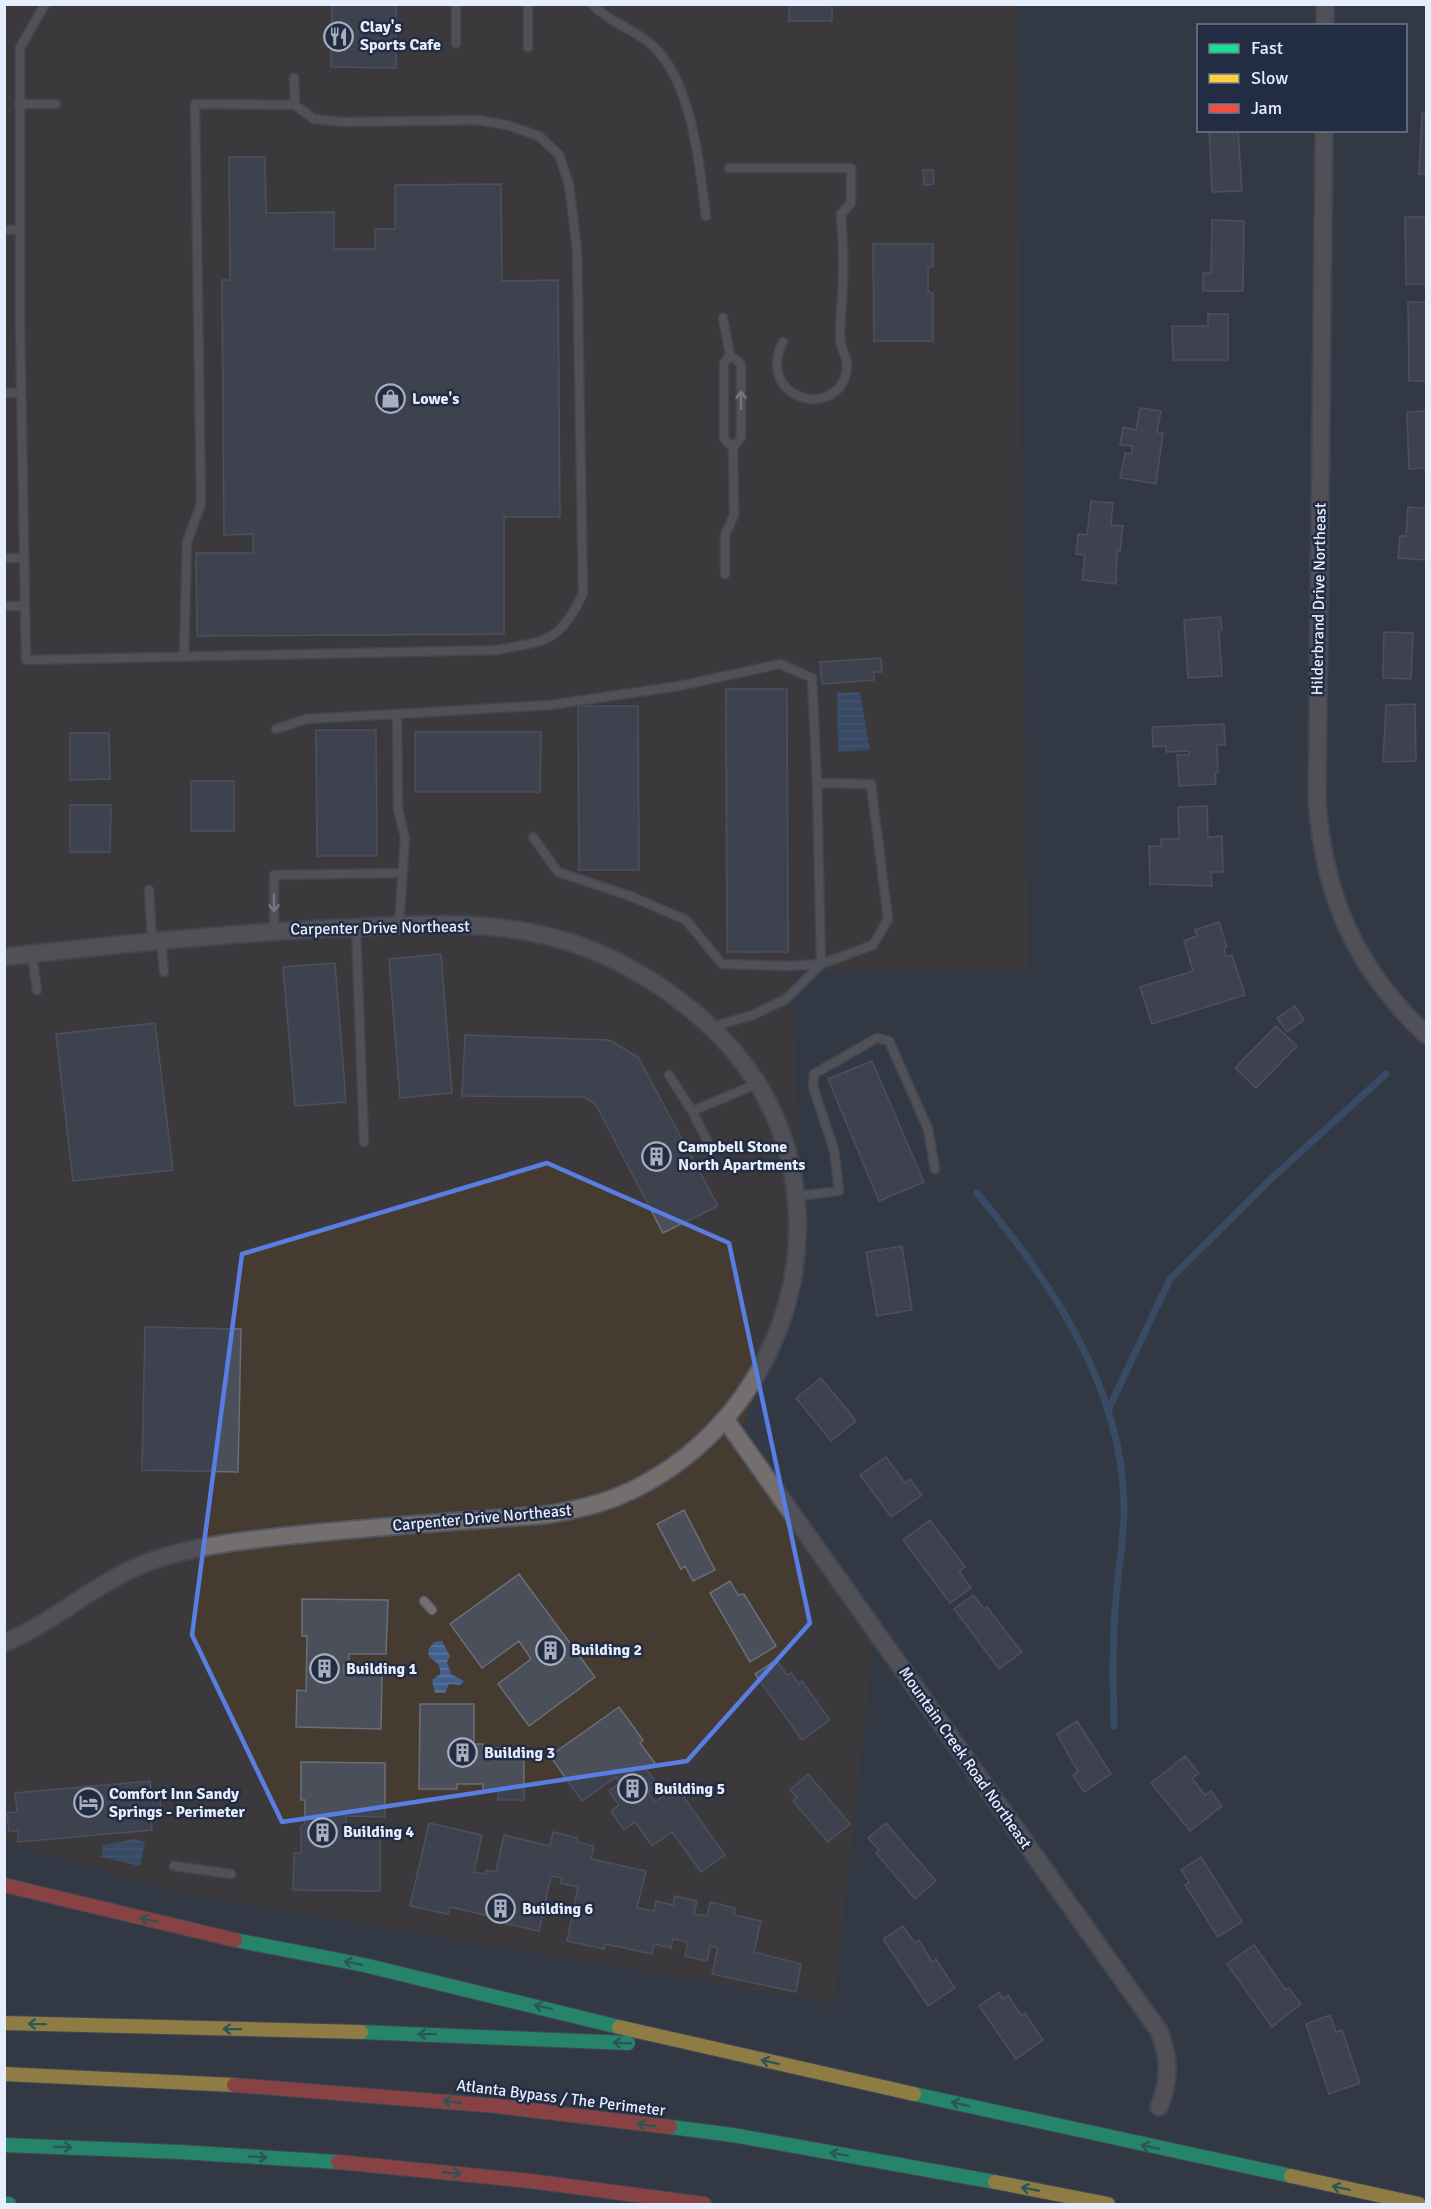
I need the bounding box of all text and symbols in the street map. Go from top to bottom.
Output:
place label: Clay's Sports Cafe [360,17,441,55]
restaurant icon: Clay's Sports Cafe [323,20,355,52]
legend [1197,24,1407,132]
text: Fast [1251,37,1283,59]
text: Slow [1251,67,1288,89]
text: Jam [1251,97,1282,119]
shop icon: Lowe's [375,383,407,415]
place label: Lowe's [412,389,459,409]
one-way arrow [735,391,747,411]
street label: Hilderbrand Drive Northeast [1307,502,1331,696]
one-way arrow [268,892,280,912]
street label: Carpenter Drive Northeast [290,916,470,940]
place label: Campbell Stone North Apartments [678,1137,805,1175]
building icon: Campbell Stone North Apartments [641,1140,673,1172]
street label: Carpenter Drive Northeast [392,1500,573,1536]
building icon: Building 2 [534,1634,566,1666]
place label: Building 2 [571,1640,642,1660]
building icon: Building 1 [309,1653,341,1685]
place label: Building 1 [346,1659,418,1679]
street label: Mountain Creek Road Northeast [894,1663,1036,1853]
building icon: Building 3 [447,1737,479,1769]
place label: Building 3 [484,1743,555,1763]
building icon: Building 5 [617,1773,649,1805]
place label: Building 5 [654,1779,725,1799]
place label: Comfort Inn Sandy Springs - Perimeter [109,1784,246,1822]
hotel icon: Comfort Inn Sandy Springs - Perimeter [72,1787,104,1819]
building icon: Building 4 [306,1816,338,1848]
place label: Building 4 [343,1822,415,1842]
building icon: Building 6 [485,1893,517,1925]
place label: Building 6 [522,1899,594,1919]
one-way arrow [140,1914,159,1926]
one-way arrow [343,1957,363,1968]
one-way arrow [533,2001,552,2013]
one-way arrow [28,2018,48,2030]
one-way arrow [223,2023,243,2035]
one-way arrow [418,2028,438,2039]
one-way arrow [612,2037,632,2048]
one-way arrow [760,2056,780,2067]
street label: Atlanta Bypass / The Perimeter [455,2075,667,2121]
one-way arrow [443,2096,463,2107]
one-way arrow [951,2098,970,2110]
one-way arrow [637,2119,656,2130]
one-way arrow [1141,2140,1160,2152]
one-way arrow [52,2141,72,2153]
one-way arrow [829,2148,849,2159]
one-way arrow [247,2151,267,2162]
one-way arrow [442,2168,461,2179]
one-way arrow [1332,2182,1351,2193]
one-way arrow [1021,2183,1041,2194]

